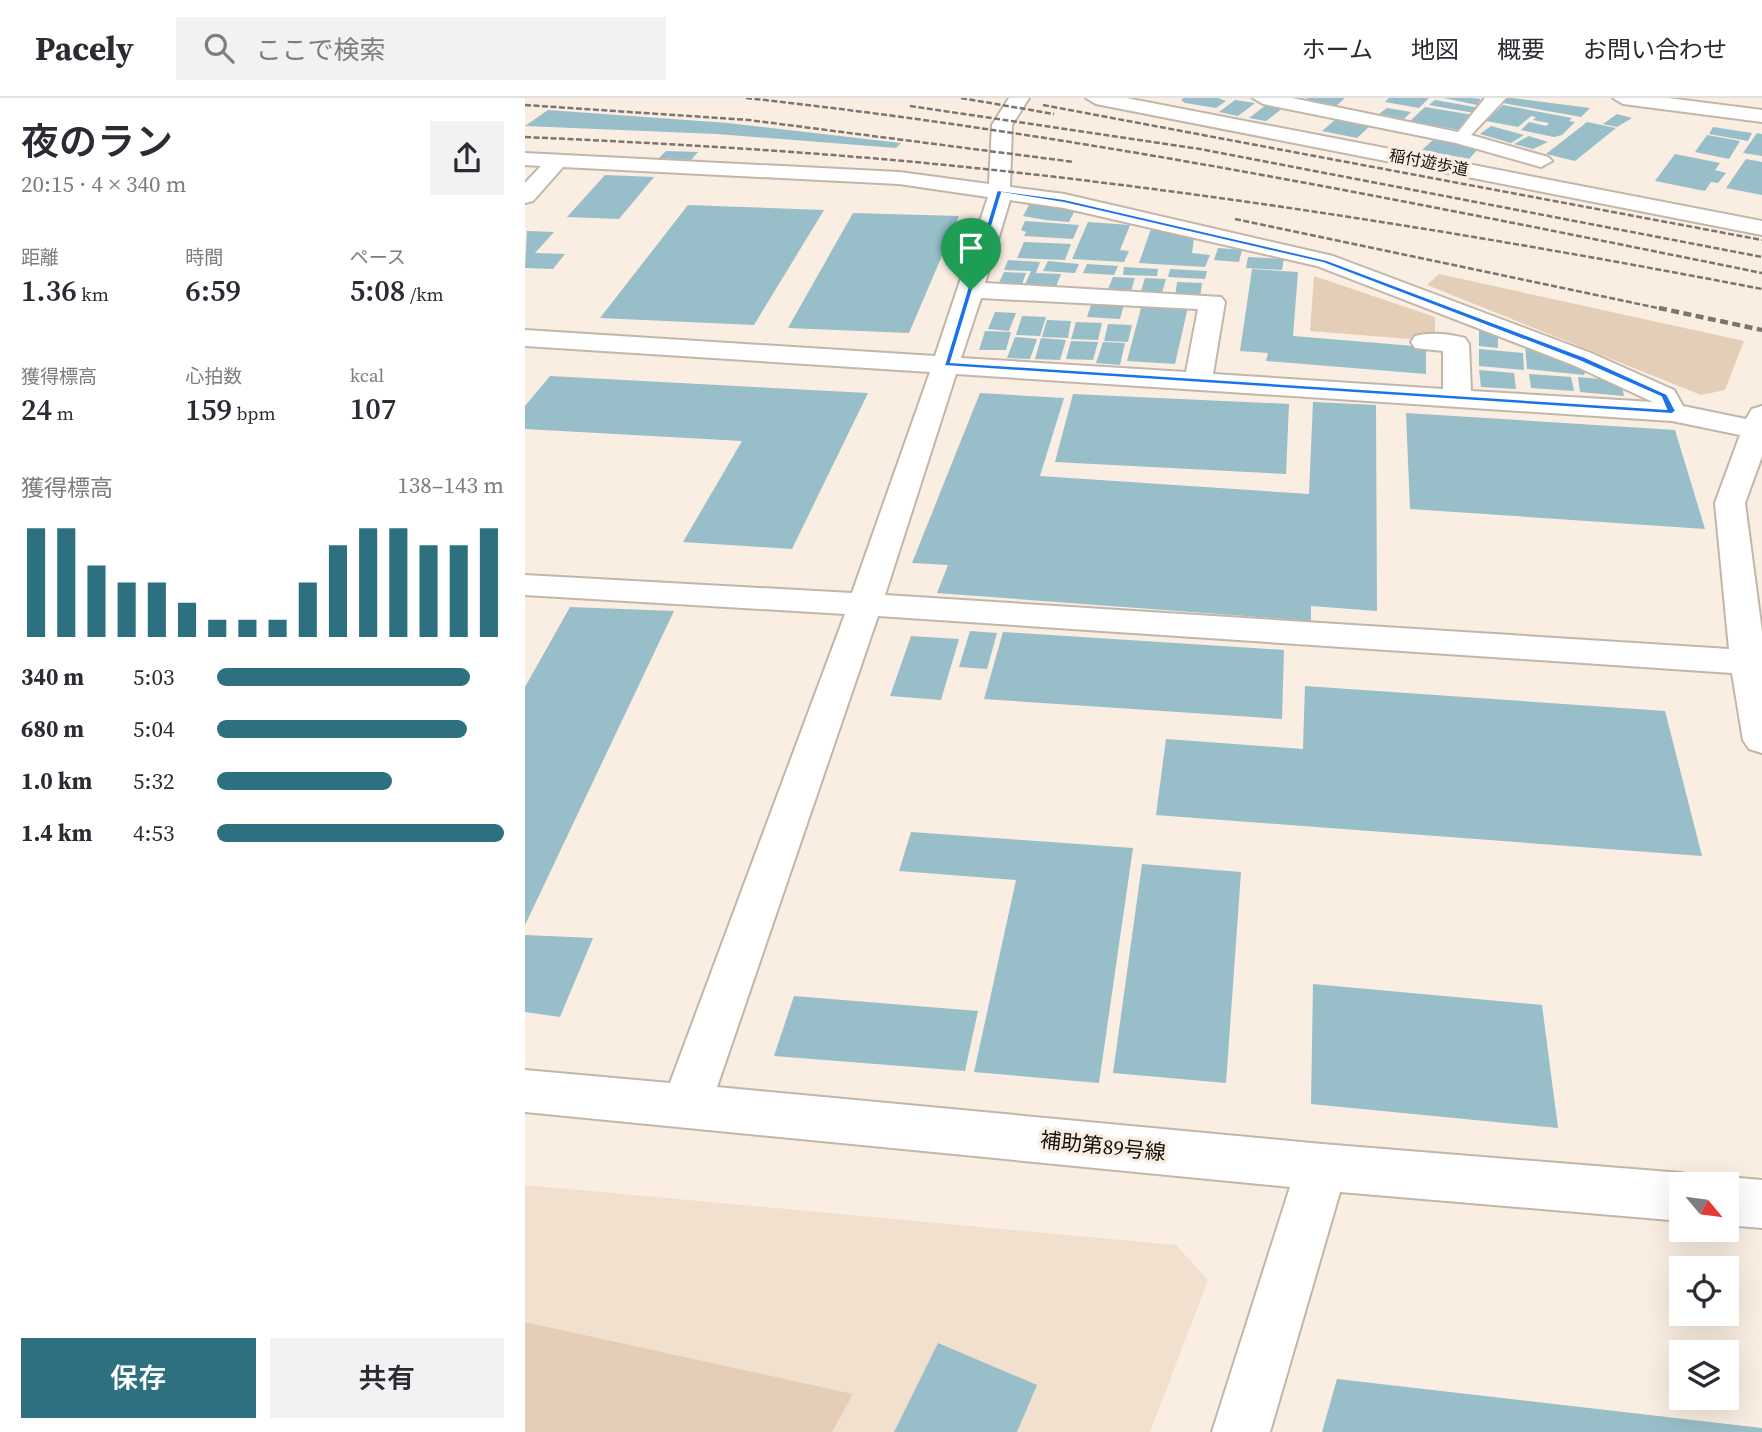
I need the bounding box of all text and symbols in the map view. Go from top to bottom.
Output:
search box [176,17,666,80]
text: Pacely [35,26,134,71]
icon: search [200,29,238,67]
text: ここで検索 [256,32,386,68]
text: ホーム [1302,33,1373,66]
text: 地図 [1411,33,1459,66]
text: 概要 [1497,33,1545,66]
text: お問い合わせ [1583,33,1727,66]
text: 夜のラン [21,116,173,168]
button: share [430,121,504,195]
street label: 稲付遊歩道 [1388,144,1470,180]
text: 20:15 · 4 × 340 m [21,168,187,200]
pin [941,218,1001,290]
icon: arrive [952,229,990,267]
text: 距離 [21,244,59,270]
text: 時間 [185,244,223,270]
text: ペース [350,244,406,270]
text: 1.36 [21,270,77,311]
text: 6:59 [185,270,241,311]
text: 5:08 [350,270,405,311]
text: km [77,281,109,307]
text: /km [405,281,444,307]
text: kcal [350,362,384,388]
text: 獲得標高 [21,363,97,389]
text: 心拍数 [185,363,242,389]
text: 107 [350,388,396,429]
text: 24 [21,389,52,430]
text: 159 [185,389,232,430]
text: m [52,400,74,426]
text: bpm [232,400,276,426]
text: 138–143 m [397,469,504,501]
text: 獲得標高 [21,472,113,504]
text: 340 m [21,661,84,693]
text: 5:03 [133,661,174,693]
text: 680 m [21,713,84,745]
text: 5:04 [133,713,174,745]
text: 1.0 km [21,765,92,797]
text: 5:32 [133,765,174,797]
text: 1.4 km [21,817,92,849]
text: 4:53 [133,817,174,849]
street label: 補助第89号線 [1039,1125,1167,1167]
north arrow [1669,1172,1739,1242]
map controls [1669,1172,1739,1410]
button: locate [1669,1256,1739,1326]
button: 保存 [21,1338,256,1418]
button: 共有 [270,1338,504,1418]
button: layers [1669,1340,1739,1410]

